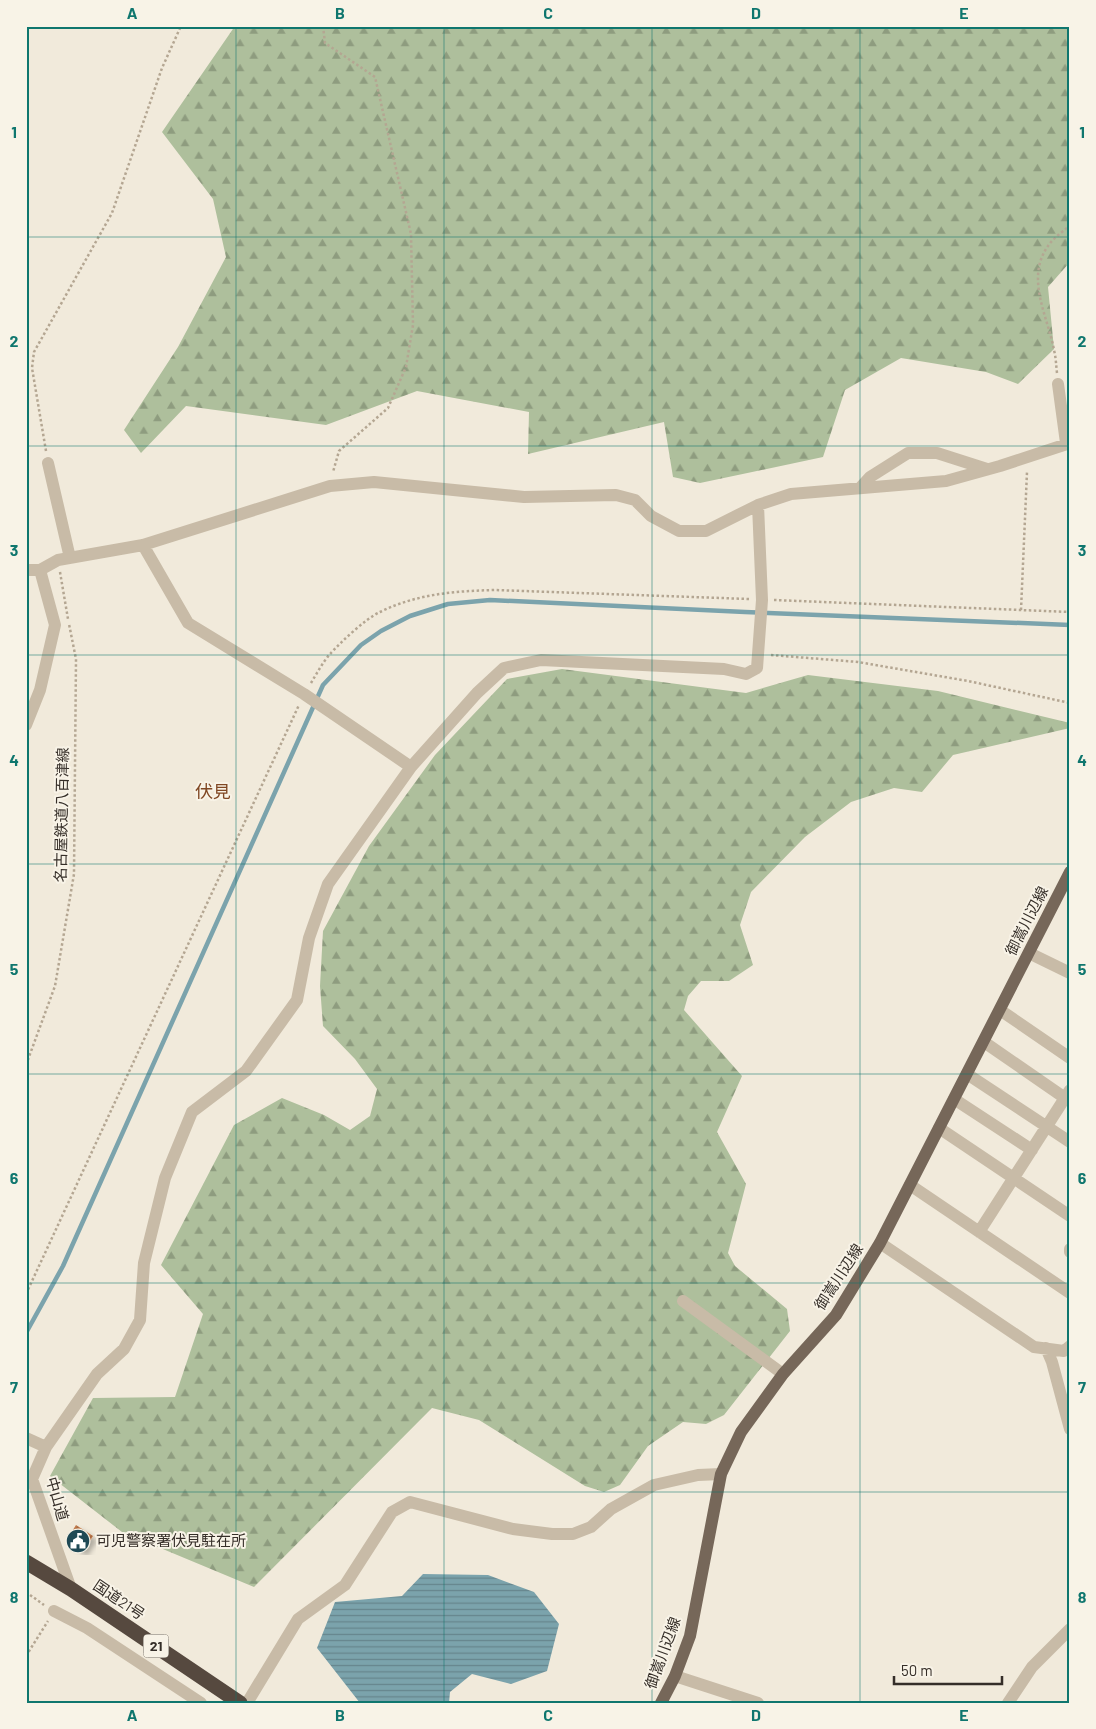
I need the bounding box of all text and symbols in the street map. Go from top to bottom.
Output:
text: A [127,3,138,22]
text: B [335,3,345,22]
text: C [543,3,553,22]
text: D [751,3,761,22]
text: E [959,3,969,22]
text: 1 [11,122,17,141]
text: 1 [1079,122,1085,141]
text: 2 [10,331,19,350]
text: 2 [1078,331,1087,350]
text: 3 [10,540,18,559]
text: 3 [1078,540,1086,559]
street label: 名古屋鉄道八百津線 [51,747,71,883]
text: 4 [9,750,19,769]
text: 4 [1077,750,1087,769]
district label: 伏見 [195,780,231,802]
street label: 御嵩川辺線 [1001,883,1051,958]
text: 5 [10,959,19,978]
text: 5 [1078,959,1087,978]
text: 6 [10,1168,19,1187]
text: 6 [1078,1168,1087,1187]
street label: 御嵩川辺線 [810,1240,866,1313]
text: 7 [10,1377,18,1396]
text: 7 [1078,1377,1086,1396]
street label: 中山道 [43,1475,73,1523]
public building icon: 可児警察署伏見駐在所 [65,1528,91,1554]
place label: 可児警察署伏見駐在所 [96,1531,246,1549]
street label: 国道21号 [90,1575,149,1623]
text: 8 [10,1587,19,1606]
text: 8 [1078,1587,1087,1606]
street label: 御嵩川辺線 [641,1614,683,1691]
road number: 21 [144,1634,168,1658]
scale bar [894,1654,1001,1686]
text: 50 m [901,1661,933,1679]
text: A [127,1705,138,1724]
text: B [335,1705,345,1724]
text: C [543,1705,553,1724]
text: D [751,1705,761,1724]
text: E [959,1705,969,1724]

